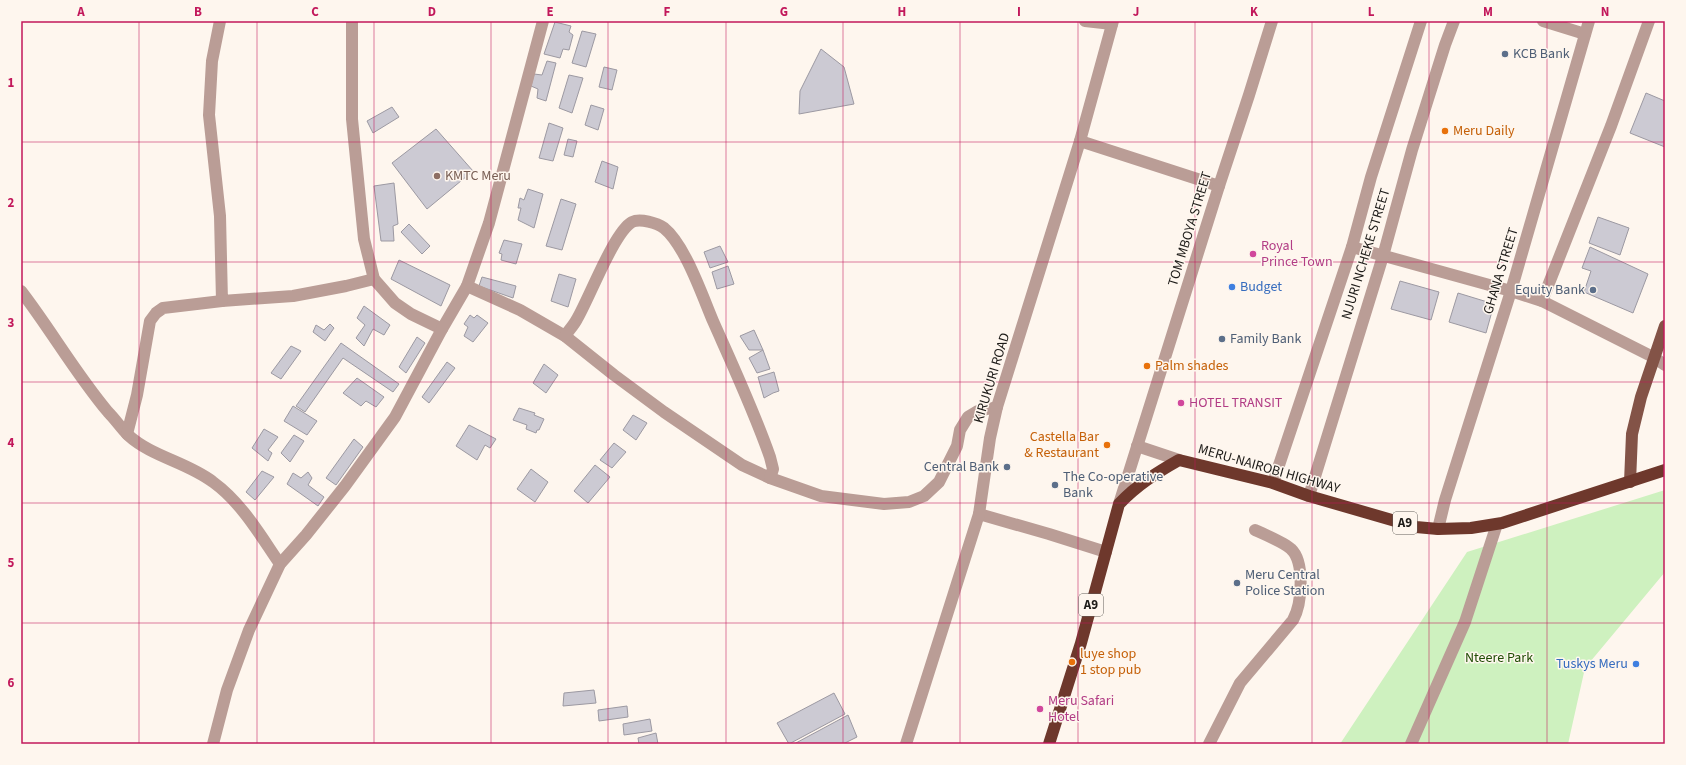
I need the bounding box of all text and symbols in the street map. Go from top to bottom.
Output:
text: A [76,3,85,21]
text: B [194,3,202,21]
text: C [311,3,319,21]
text: D [428,3,436,21]
text: E [546,3,554,21]
text: F [664,3,671,21]
text: G [780,3,788,21]
text: H [898,3,906,21]
text: I [1017,3,1021,21]
text: J [1133,3,1139,21]
text: K [1250,3,1259,21]
text: L [1368,3,1375,21]
text: M [1483,3,1493,21]
text: N [1601,3,1609,21]
place label: KCB Bank [1513,44,1570,64]
marker: KCB Bank [1500,49,1510,59]
text: 1 [8,74,15,92]
place label: Meru Daily [1453,121,1515,141]
marker: Meru Daily [1440,126,1450,136]
place label: KMTC Meru [445,166,511,186]
street label: TOM MBOYA STREET [1163,169,1217,289]
marker: KMTC Meru [432,171,442,181]
street label: NJURI NCHEKE STREET [1337,186,1396,322]
text: 2 [8,194,15,212]
street label: GHANA STREET [1478,225,1524,317]
place label: Royal Prince Town [1261,236,1333,272]
marker: Royal Prince Town [1248,249,1258,259]
place label: Budget [1240,277,1282,297]
place label: Equity Bank [1515,280,1585,300]
marker: Budget [1227,282,1237,292]
marker: Equity Bank [1588,285,1598,295]
text: 3 [8,314,15,332]
place label: Family Bank [1230,329,1301,349]
street label: KIRUKURI ROAD [969,330,1015,426]
marker: Family Bank [1217,334,1227,344]
place label: Palm shades [1155,356,1229,376]
marker: Palm shades [1142,361,1152,371]
place label: HOTEL TRANSIT [1189,393,1283,413]
marker: HOTEL TRANSIT [1176,398,1186,408]
place label: Castella Bar & Restaurant [1024,427,1099,463]
text: 4 [8,434,15,452]
street label: MERU-NAIROBI HIGHWAY [1196,439,1343,499]
marker: Castella Bar & Restaurant [1102,440,1112,450]
place label: Central Bank [924,457,999,477]
marker: Central Bank [1002,462,1012,472]
place label: The Co-operative Bank [1063,467,1163,503]
marker: The Co-operative Bank [1050,480,1060,490]
road number: A9 [1393,512,1417,534]
text: 5 [8,554,15,572]
place label: Meru Central Police Station [1245,565,1325,601]
marker: Meru Central Police Station [1232,578,1242,588]
road number: A9 [1079,594,1103,616]
place label: luye shop 1 stop pub [1080,644,1141,680]
park label: Nteere Park [1465,648,1533,668]
place label: Tuskys Meru [1556,654,1628,674]
marker: luye shop 1 stop pub [1067,657,1077,667]
marker: Tuskys Meru [1631,659,1641,669]
text: 6 [8,674,15,692]
place label: Meru Safari Hotel [1048,691,1114,727]
marker: Meru Safari Hotel [1035,704,1045,714]

